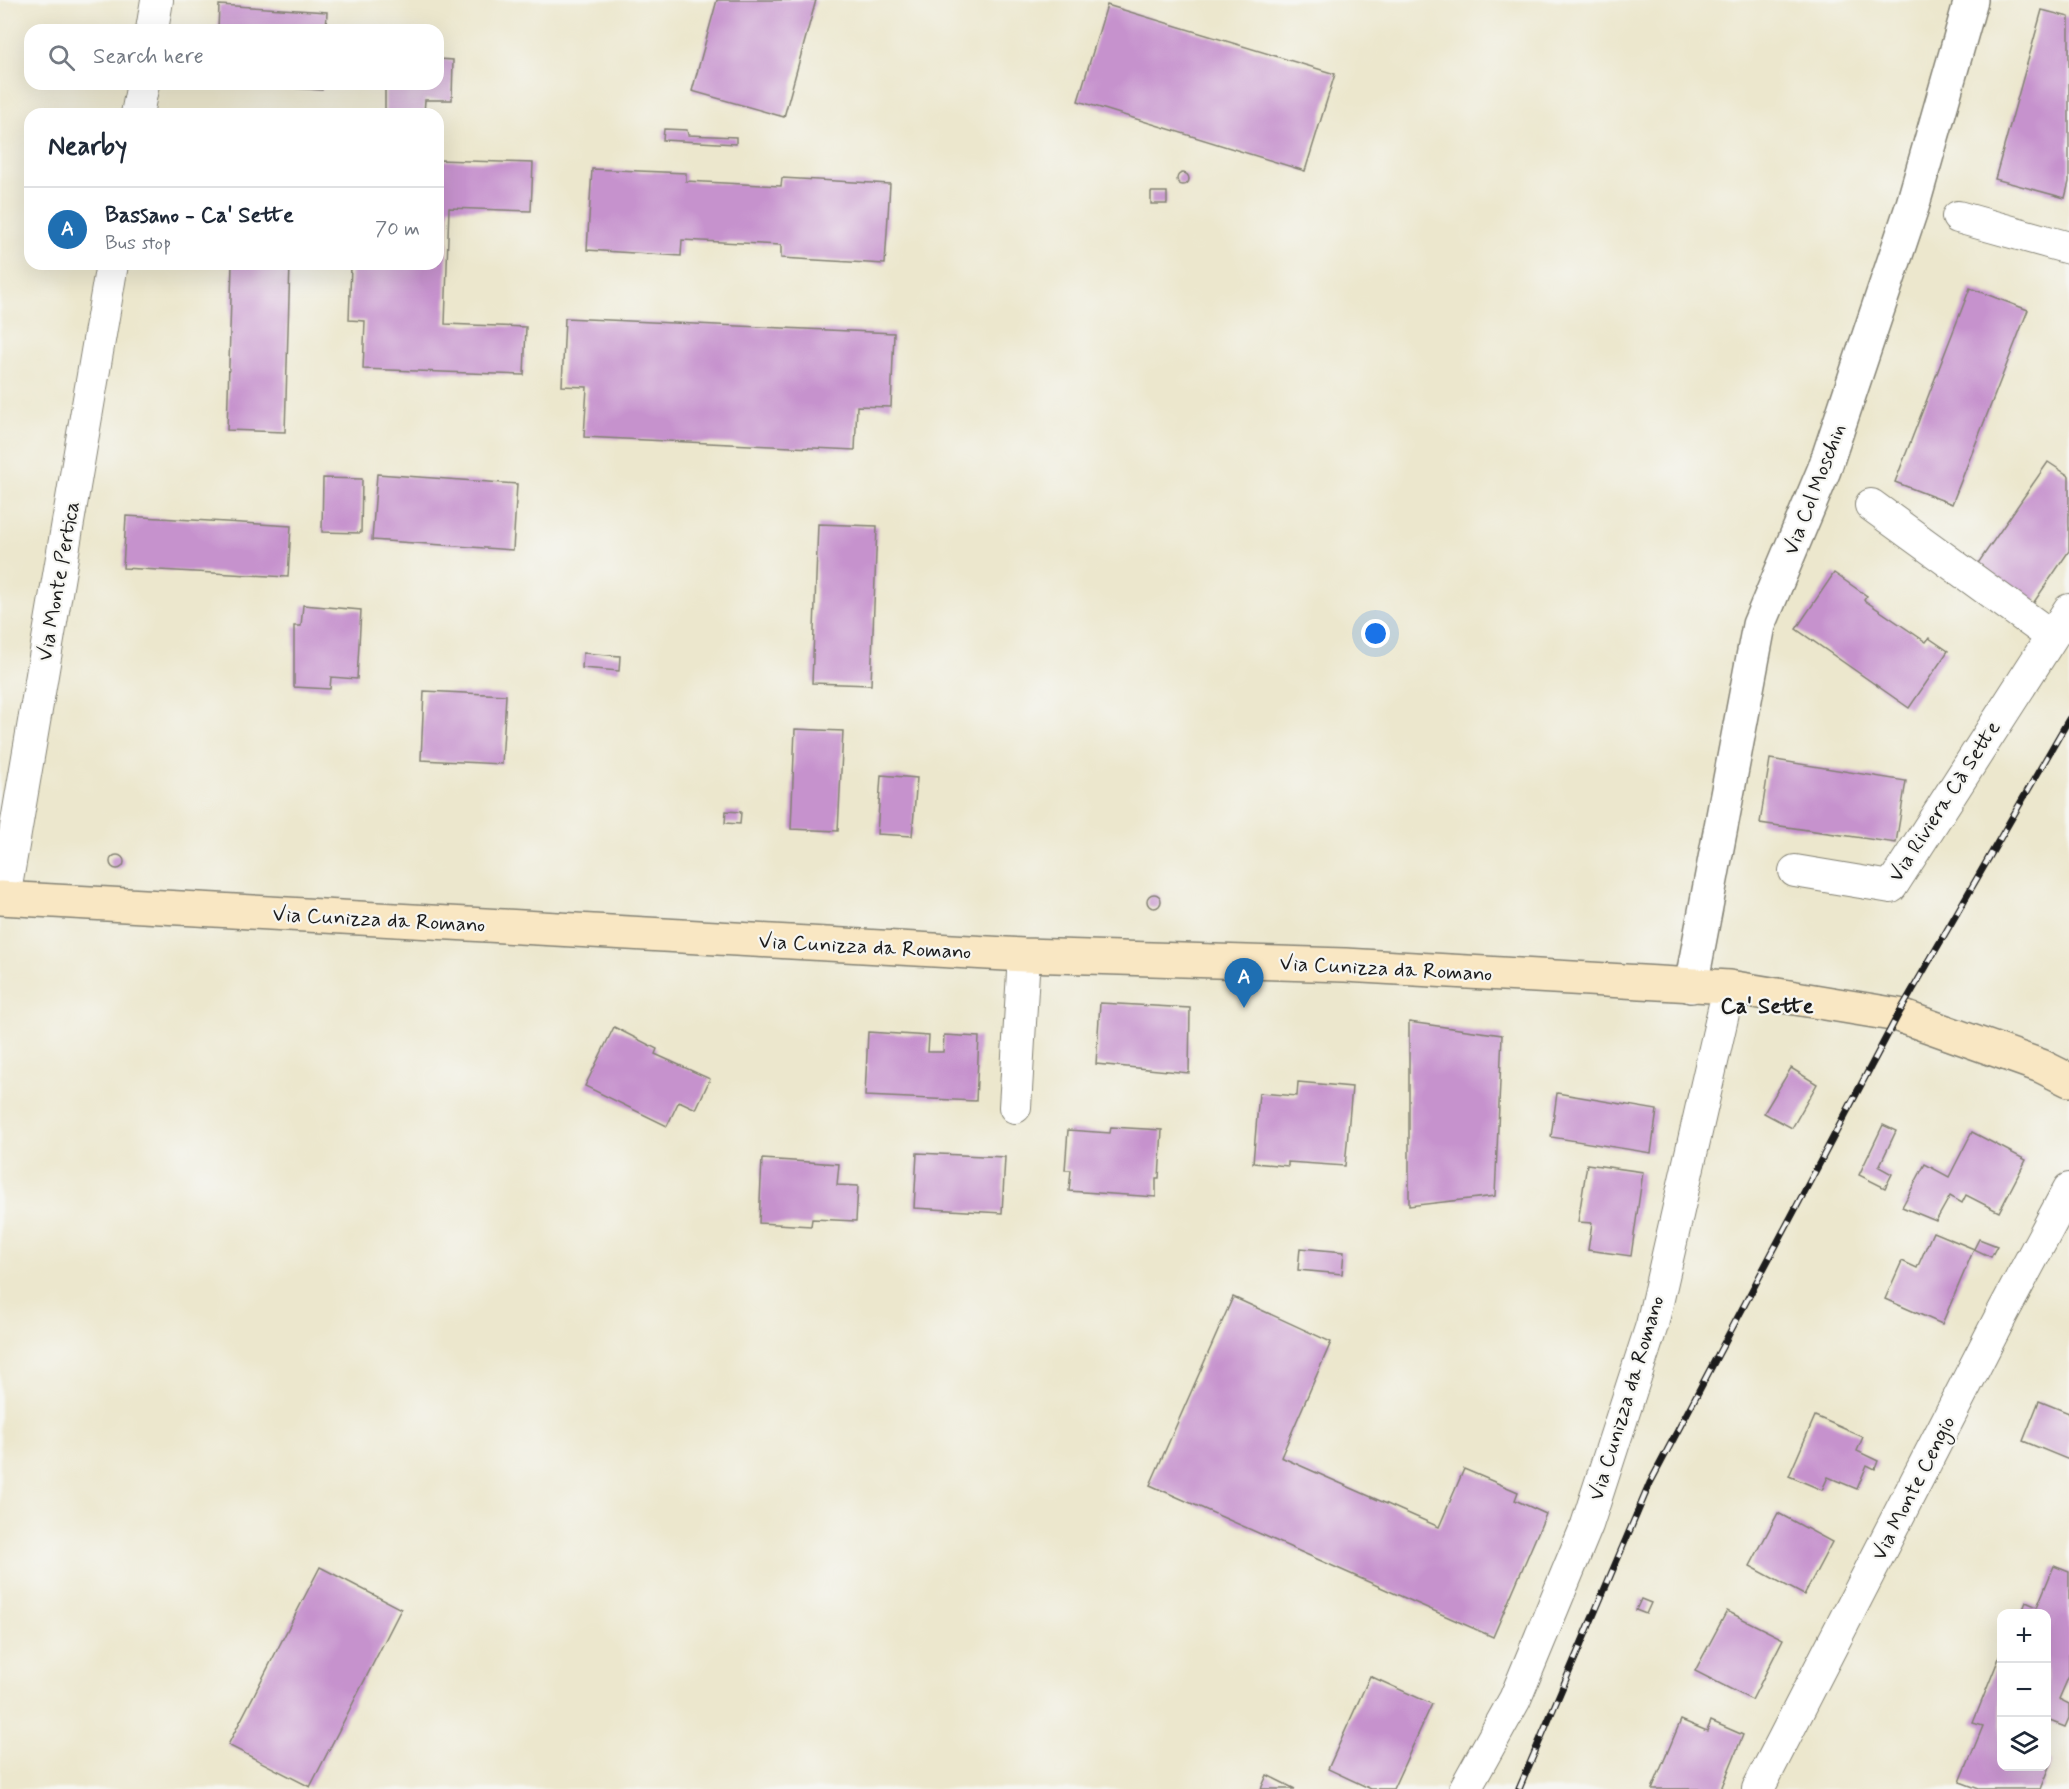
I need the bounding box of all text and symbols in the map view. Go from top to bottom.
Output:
search box [24,24,444,90]
icon: search [45,41,78,74]
text: Search here [93,43,204,71]
text: Nearby [48,130,127,164]
text: Bassano - Ca' Sette [105,202,294,230]
text: A [61,216,74,243]
text: 70 m [375,216,420,243]
text: Bus stop [105,230,171,257]
street label: Via Col Moschin [1777,420,1853,559]
street label: Via Monte Pertica [31,499,87,663]
your location [1361,619,1390,648]
street label: Via Riviera Cà Sette [1882,716,2007,888]
street label: Via Cunizza da Romano [272,900,486,940]
street label: Via Cunizza da Romano [758,927,972,967]
street label: Via Cunizza da Romano [1279,949,1493,989]
pin: A [1224,958,1264,1008]
district label: Ca' Sette [1720,993,1814,1021]
street label: Via Cunizza da Romano [1582,1292,1671,1504]
street label: Via Monte Cengio [1865,1411,1963,1566]
map controls [1997,1609,2051,1771]
button: + [1997,1609,2051,1663]
button: − [1997,1663,2051,1717]
button: layers [1997,1717,2051,1771]

